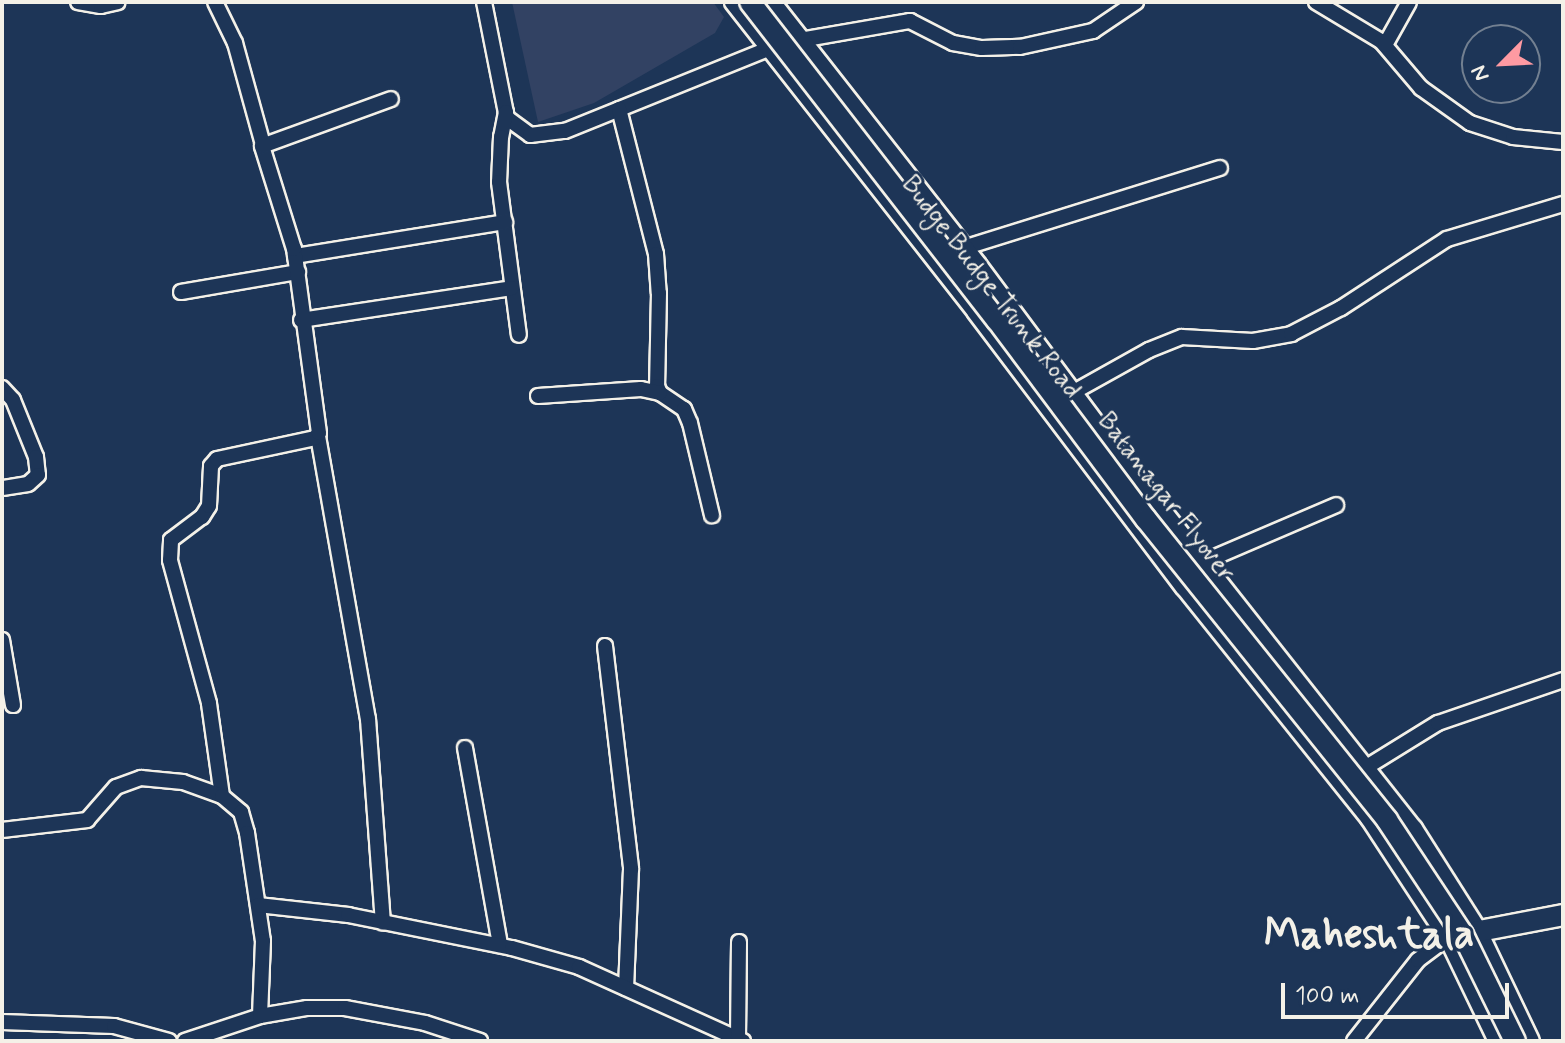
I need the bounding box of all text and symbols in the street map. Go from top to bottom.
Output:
north arrow [1461,24,1541,104]
text: N [1465,61,1497,85]
street label: Budge Budge Trunk Road [893,170,1087,406]
street label: Batanagar Flyover [1090,408,1240,588]
district label: Maheshtala [1264,911,1474,961]
scale bar [1285,967,1513,1017]
text: 100 m [1295,981,1359,1012]

